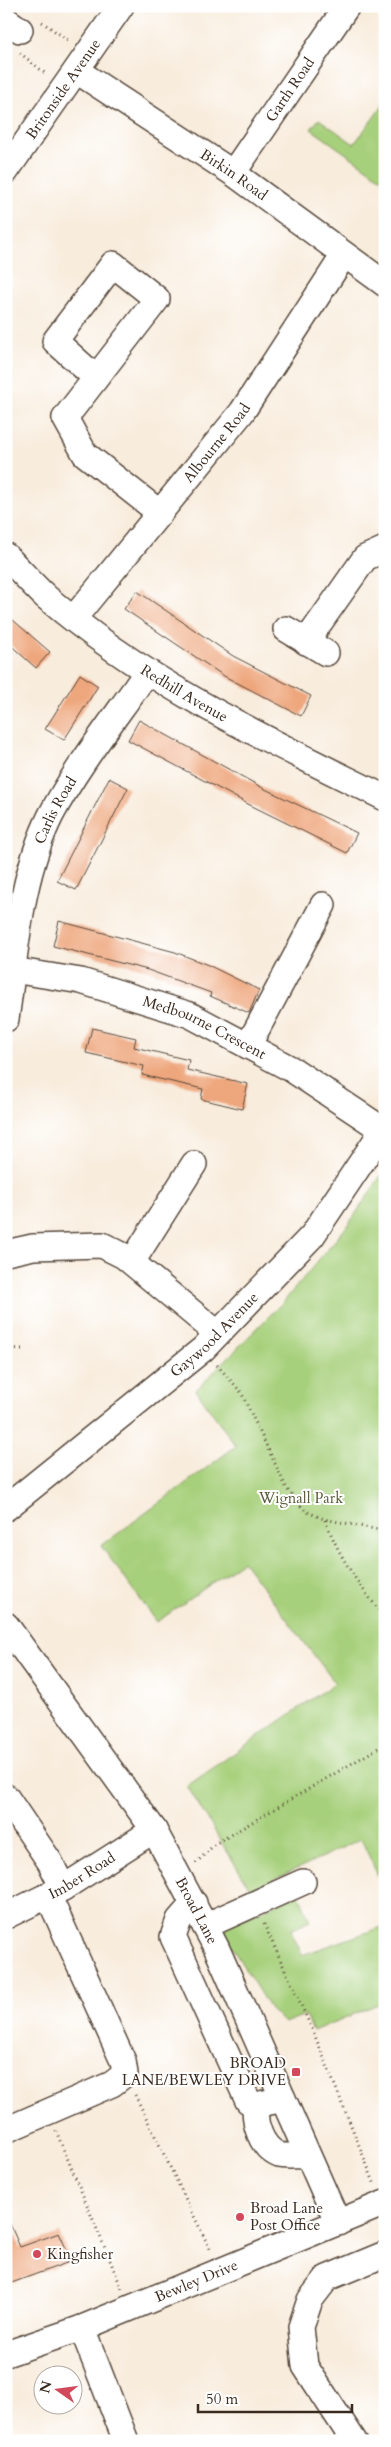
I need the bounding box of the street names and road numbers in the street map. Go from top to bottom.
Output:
street label: Britonside Avenue [21,35,105,143]
street label: Garth Road [261,53,319,126]
street label: Birkin Road [196,144,272,205]
street label: Albourne Road [179,399,255,487]
street label: Redhill Avenue [137,660,232,727]
street label: Carlis Road [30,773,81,847]
street label: Medbourne Crescent [140,991,270,1064]
street label: Gaywood Avenue [166,1288,263,1382]
street label: Imber Road [45,1847,119,1904]
street label: Broad Lane [171,1874,223,1948]
street label: Bewley Drive [152,2255,241,2307]

